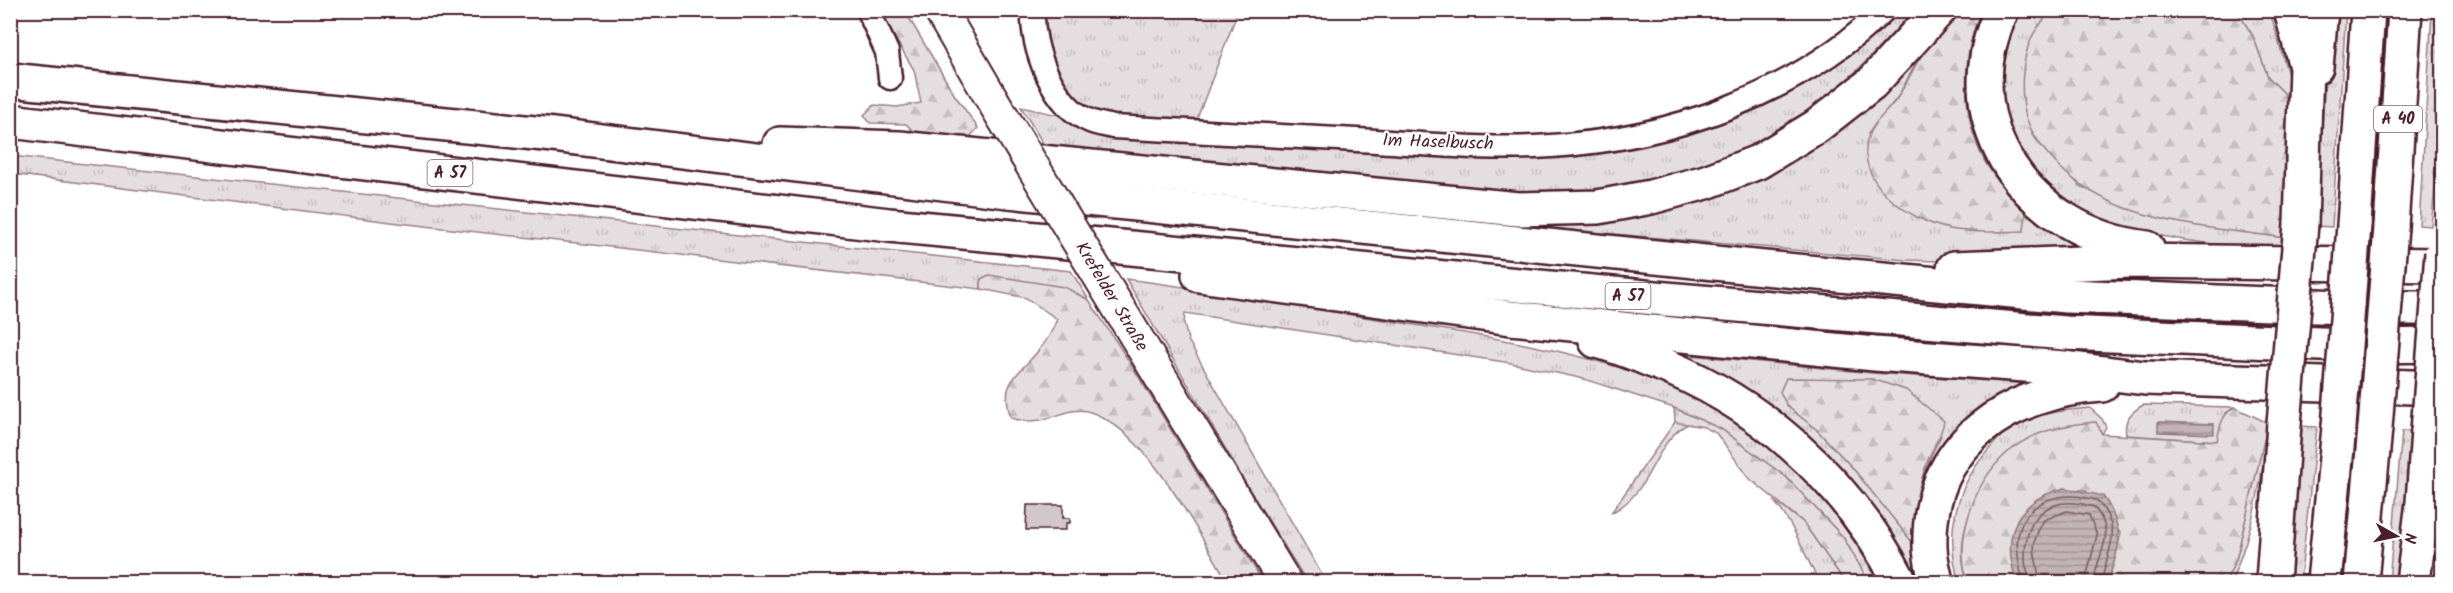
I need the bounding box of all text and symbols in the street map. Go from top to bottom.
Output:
road number: A 40 [2374,106,2422,132]
street label: Im Haselbusch [1382,127,1494,159]
road number: A 57 [428,160,472,186]
street label: Krefelder Straße [1067,236,1155,358]
road number: A 57 [1606,283,1650,309]
north arrow [2366,506,2426,566]
text: N [2396,531,2422,545]

